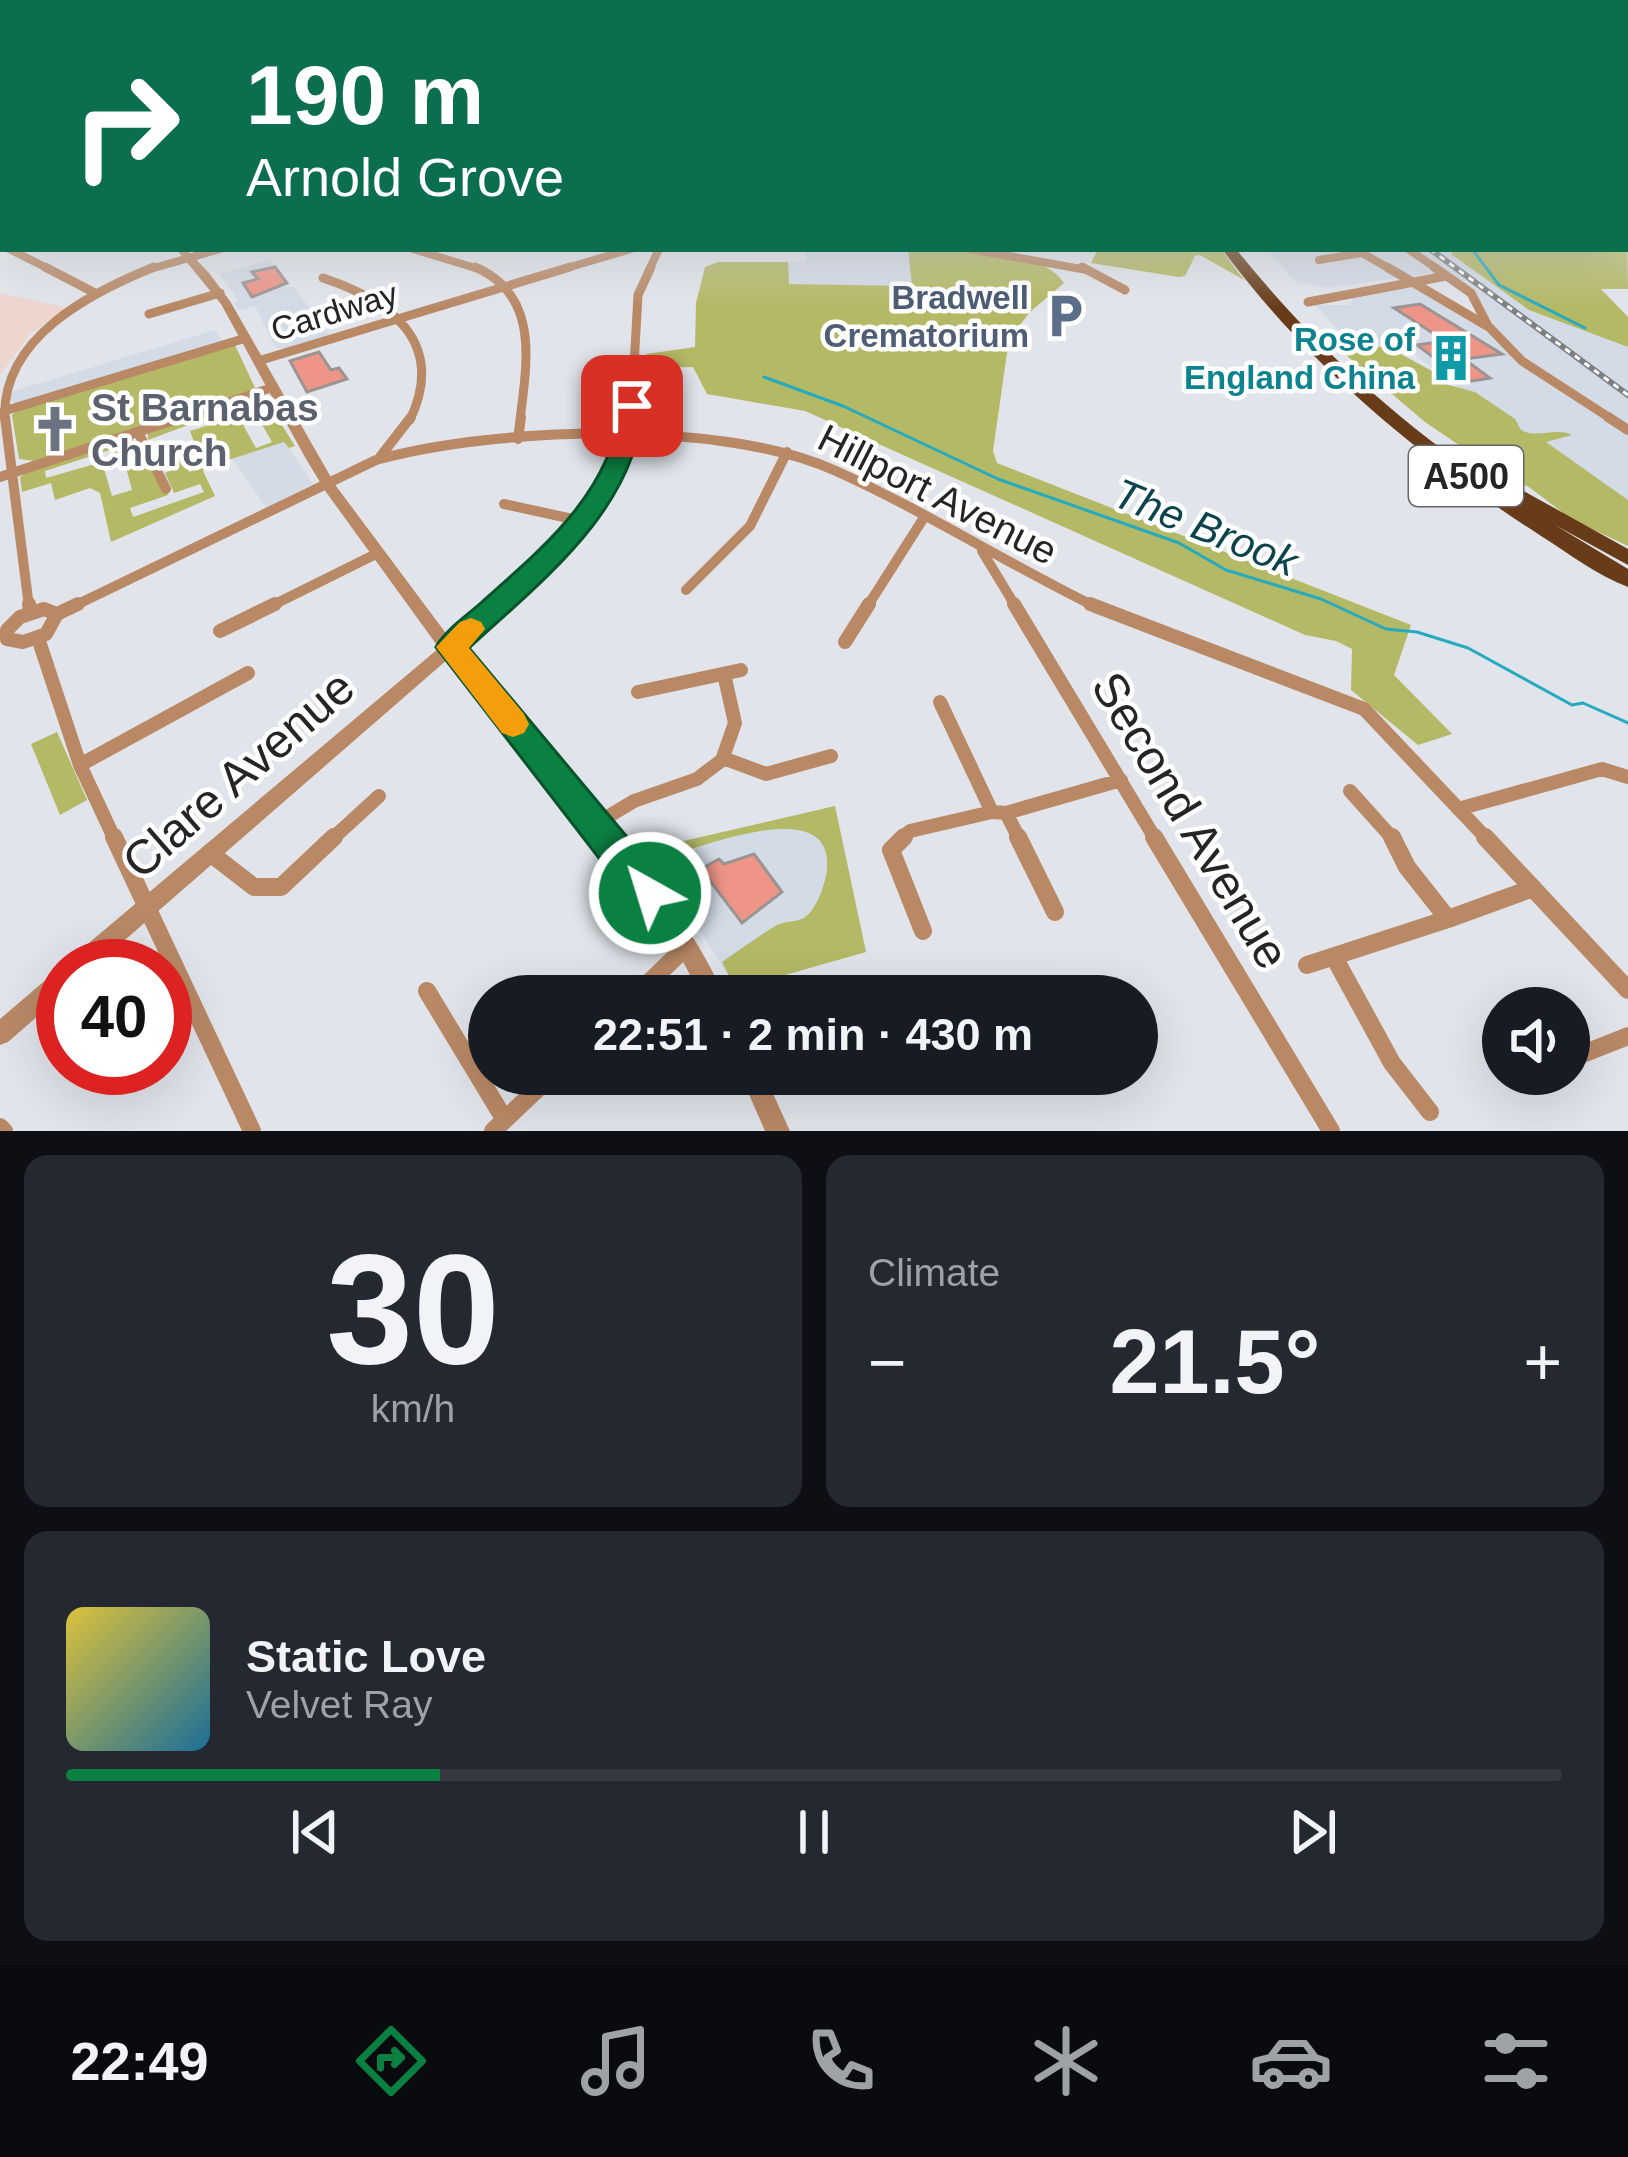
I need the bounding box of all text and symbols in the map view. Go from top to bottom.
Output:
icon: right [48,48,204,204]
text: 190 m [246,48,484,142]
text: Arnold Grove [246,147,564,207]
street label: Cardway [266,275,402,348]
place label: Bradwell Crematorium [824,279,1029,354]
parking icon: Bradwell Crematorium [1040,291,1090,341]
place label: Rose of England China [1184,321,1416,396]
building icon: Rose of England China [1426,333,1476,383]
pin [581,355,683,457]
icon: arrive [599,373,665,439]
place label: St Barnabas Church [91,386,319,474]
church icon: St Barnabas Church [30,404,80,454]
street label: Hillport Avenue [811,416,1064,573]
road number: A500 [1409,446,1523,506]
water label: The Brook [1107,469,1306,586]
street label: Clare Avenue [113,660,364,889]
street label: Second Avenue [1081,663,1300,978]
position arrow [587,830,713,956]
speed limit sign: 40 [36,939,192,1095]
map controls [1482,987,1590,1095]
button: sound [1482,987,1590,1095]
text: 22:51 · 2 min · 430 m [593,1009,1033,1060]
text: 30 [326,1222,500,1396]
text: Climate [868,1251,1000,1294]
text: 21.5° [1109,1312,1321,1412]
text: − [868,1325,907,1399]
text: + [1523,1325,1562,1399]
text: km/h [371,1387,455,1430]
text: Static Love [246,1631,486,1682]
text: Velvet Ray [246,1683,432,1726]
icon: previous [282,1799,348,1865]
icon: pause [781,1799,847,1865]
icon: next [1280,1799,1346,1865]
icon: directions [349,2019,433,2103]
icon: music [574,2019,658,2103]
icon: phone [799,2019,883,2103]
icon: climate [1024,2019,1108,2103]
icon: car [1249,2019,1333,2103]
icon: filters [1474,2019,1558,2103]
text: 22:49 [70,2031,209,2091]

